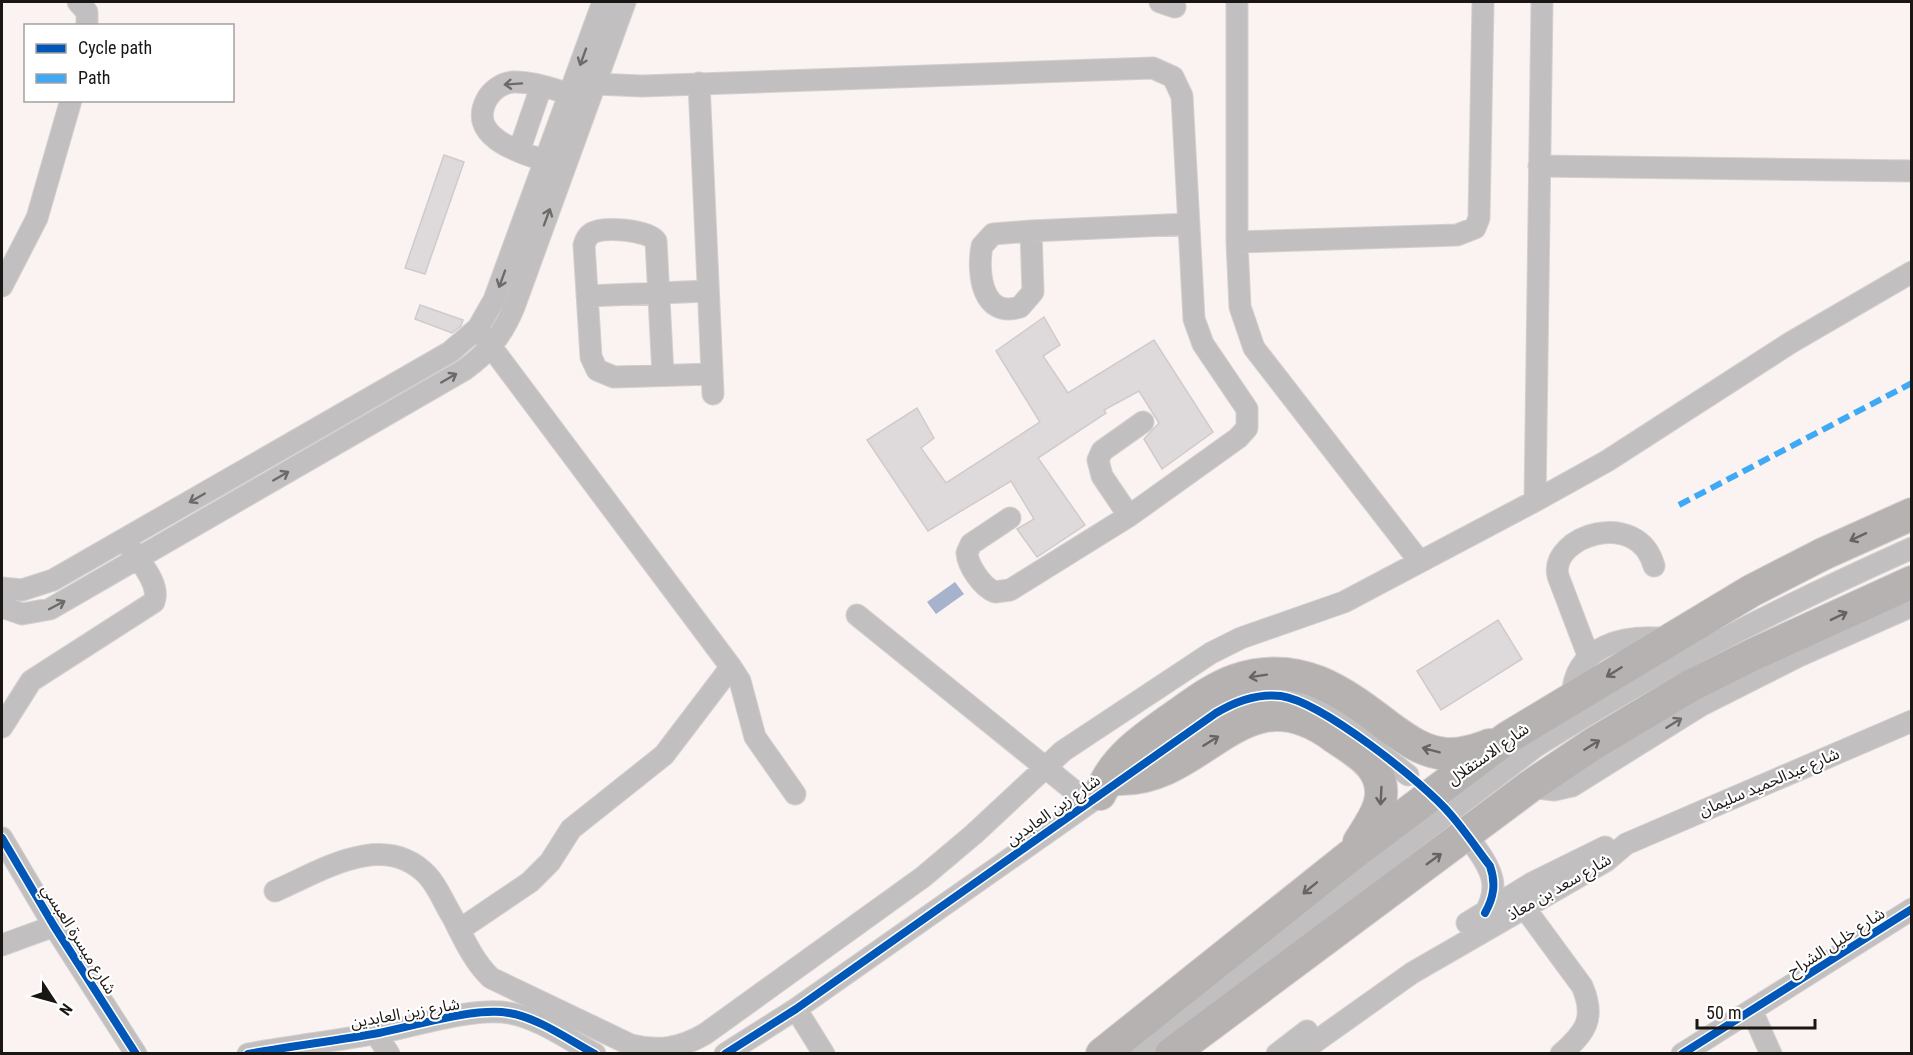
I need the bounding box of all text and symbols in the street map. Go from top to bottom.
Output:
legend [24,24,234,102]
text: Cycle path [78,37,152,58]
one-way arrow [576,47,587,65]
text: Path [78,67,111,88]
one-way arrow [504,79,523,90]
one-way arrow [542,208,553,226]
one-way arrow [496,270,507,288]
one-way arrow [440,372,457,384]
one-way arrow [272,470,289,482]
one-way arrow [189,492,206,504]
one-way arrow [1850,532,1868,544]
one-way arrow [48,599,65,611]
one-way arrow [1829,609,1847,621]
one-way arrow [1606,667,1623,679]
one-way arrow [1248,670,1268,681]
one-way arrow [1665,716,1682,729]
street label: شارع الاستقلال [1444,719,1534,792]
one-way arrow [1202,735,1219,747]
one-way arrow [1583,739,1600,751]
one-way arrow [1422,744,1441,756]
street label: شارع عبدالحميد سليمان [1696,744,1843,823]
street label: شارع زين العابدين [1002,770,1105,852]
one-way arrow [1375,786,1386,805]
street label: شارع سعد بن معاذ [1504,850,1616,927]
one-way arrow [1425,853,1441,865]
street label: شارع ميسرة العبسي [35,881,120,999]
one-way arrow [1302,881,1318,894]
street label: شارع خليل الشراح [1784,904,1890,983]
north arrow [24,971,84,1031]
scale bar [1697,992,1816,1030]
street label: شارع زين العابدين [349,994,462,1035]
text: N [55,1000,76,1019]
text: 50 m [1706,1002,1741,1023]

